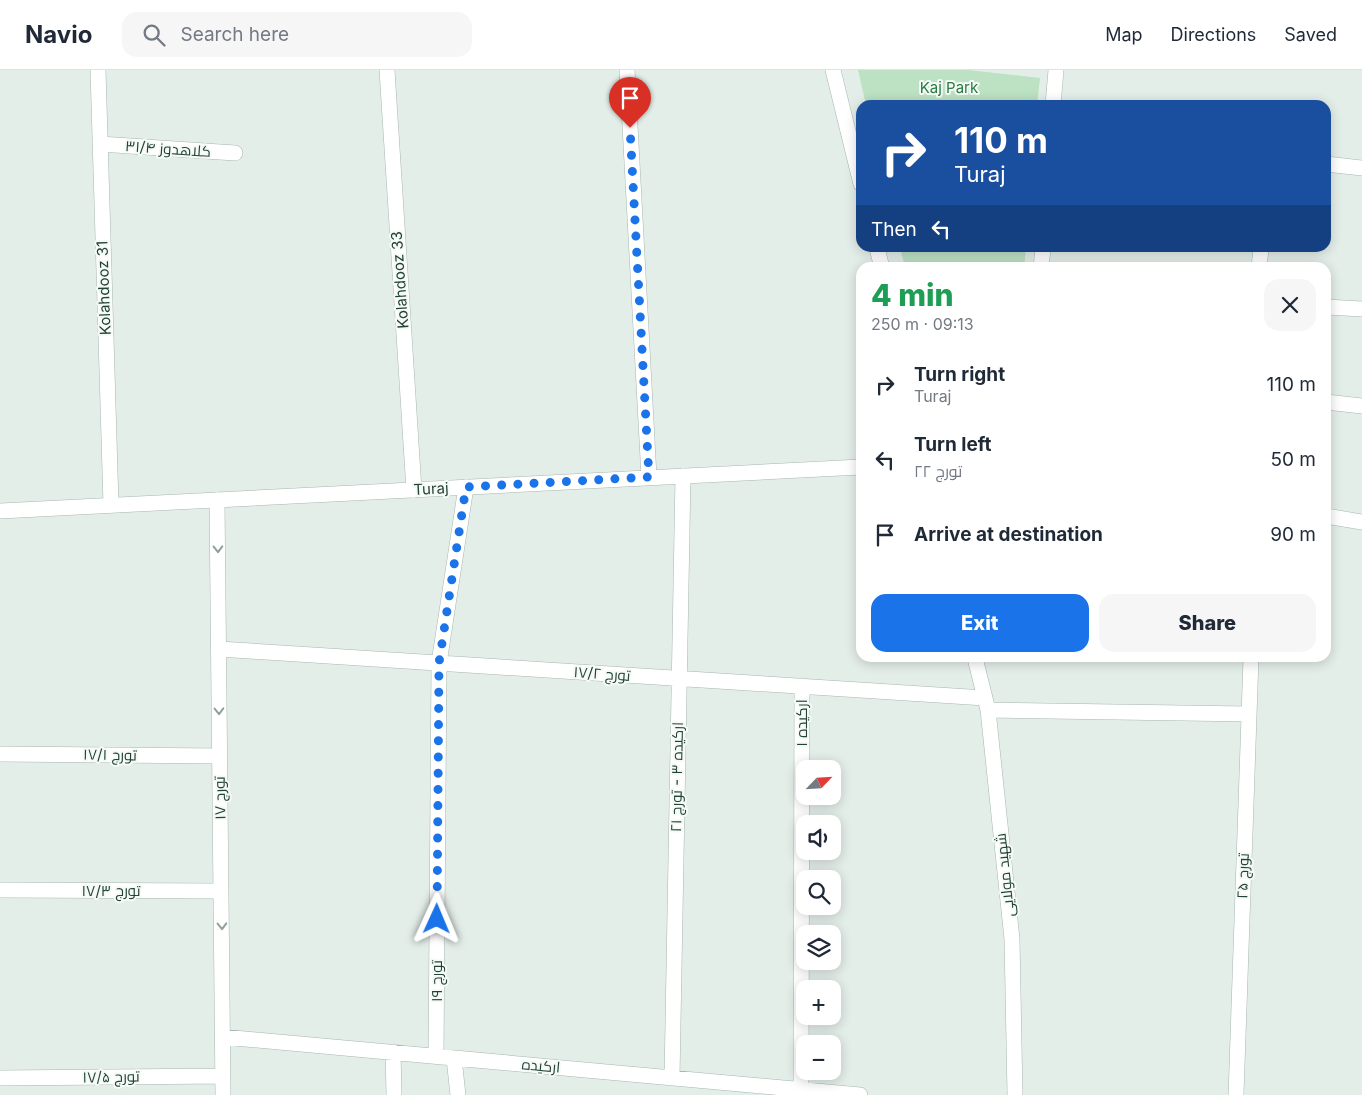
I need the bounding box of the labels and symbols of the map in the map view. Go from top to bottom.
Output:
pin [609,77,651,128]
park label: Kaj Park [920,78,979,97]
street label: کلاهدوز ۳۱/۴ [125,136,212,161]
street label: Kolahdooz 33 [387,231,412,329]
street label: Kolahdooz 31 [92,241,115,335]
street label: Turaj [413,478,449,499]
one-way arrow [213,546,223,553]
street label: تورج ۱۷/۲ [573,662,631,687]
street label: ارکیده ۱ [792,699,811,747]
one-way arrow [214,708,224,716]
street label: ارکیده ۳ - تورج ۲۱ [666,722,689,832]
street label: تورج ۱۷/۱ [83,745,137,766]
north arrow [796,760,841,805]
street label: تورج ۱۷ [210,776,231,820]
street label: شهید مولایی [991,832,1019,918]
street label: تورج ۲۵ [1232,853,1255,899]
street label: تورج ۱۷/۳ [81,881,141,902]
position arrow [410,892,462,944]
one-way arrow [216,923,227,931]
street label: تورج ۱۹ [427,960,448,1002]
street label: ارکیده [521,1054,561,1077]
street label: تورج ۱۷/۵ [82,1067,140,1088]

